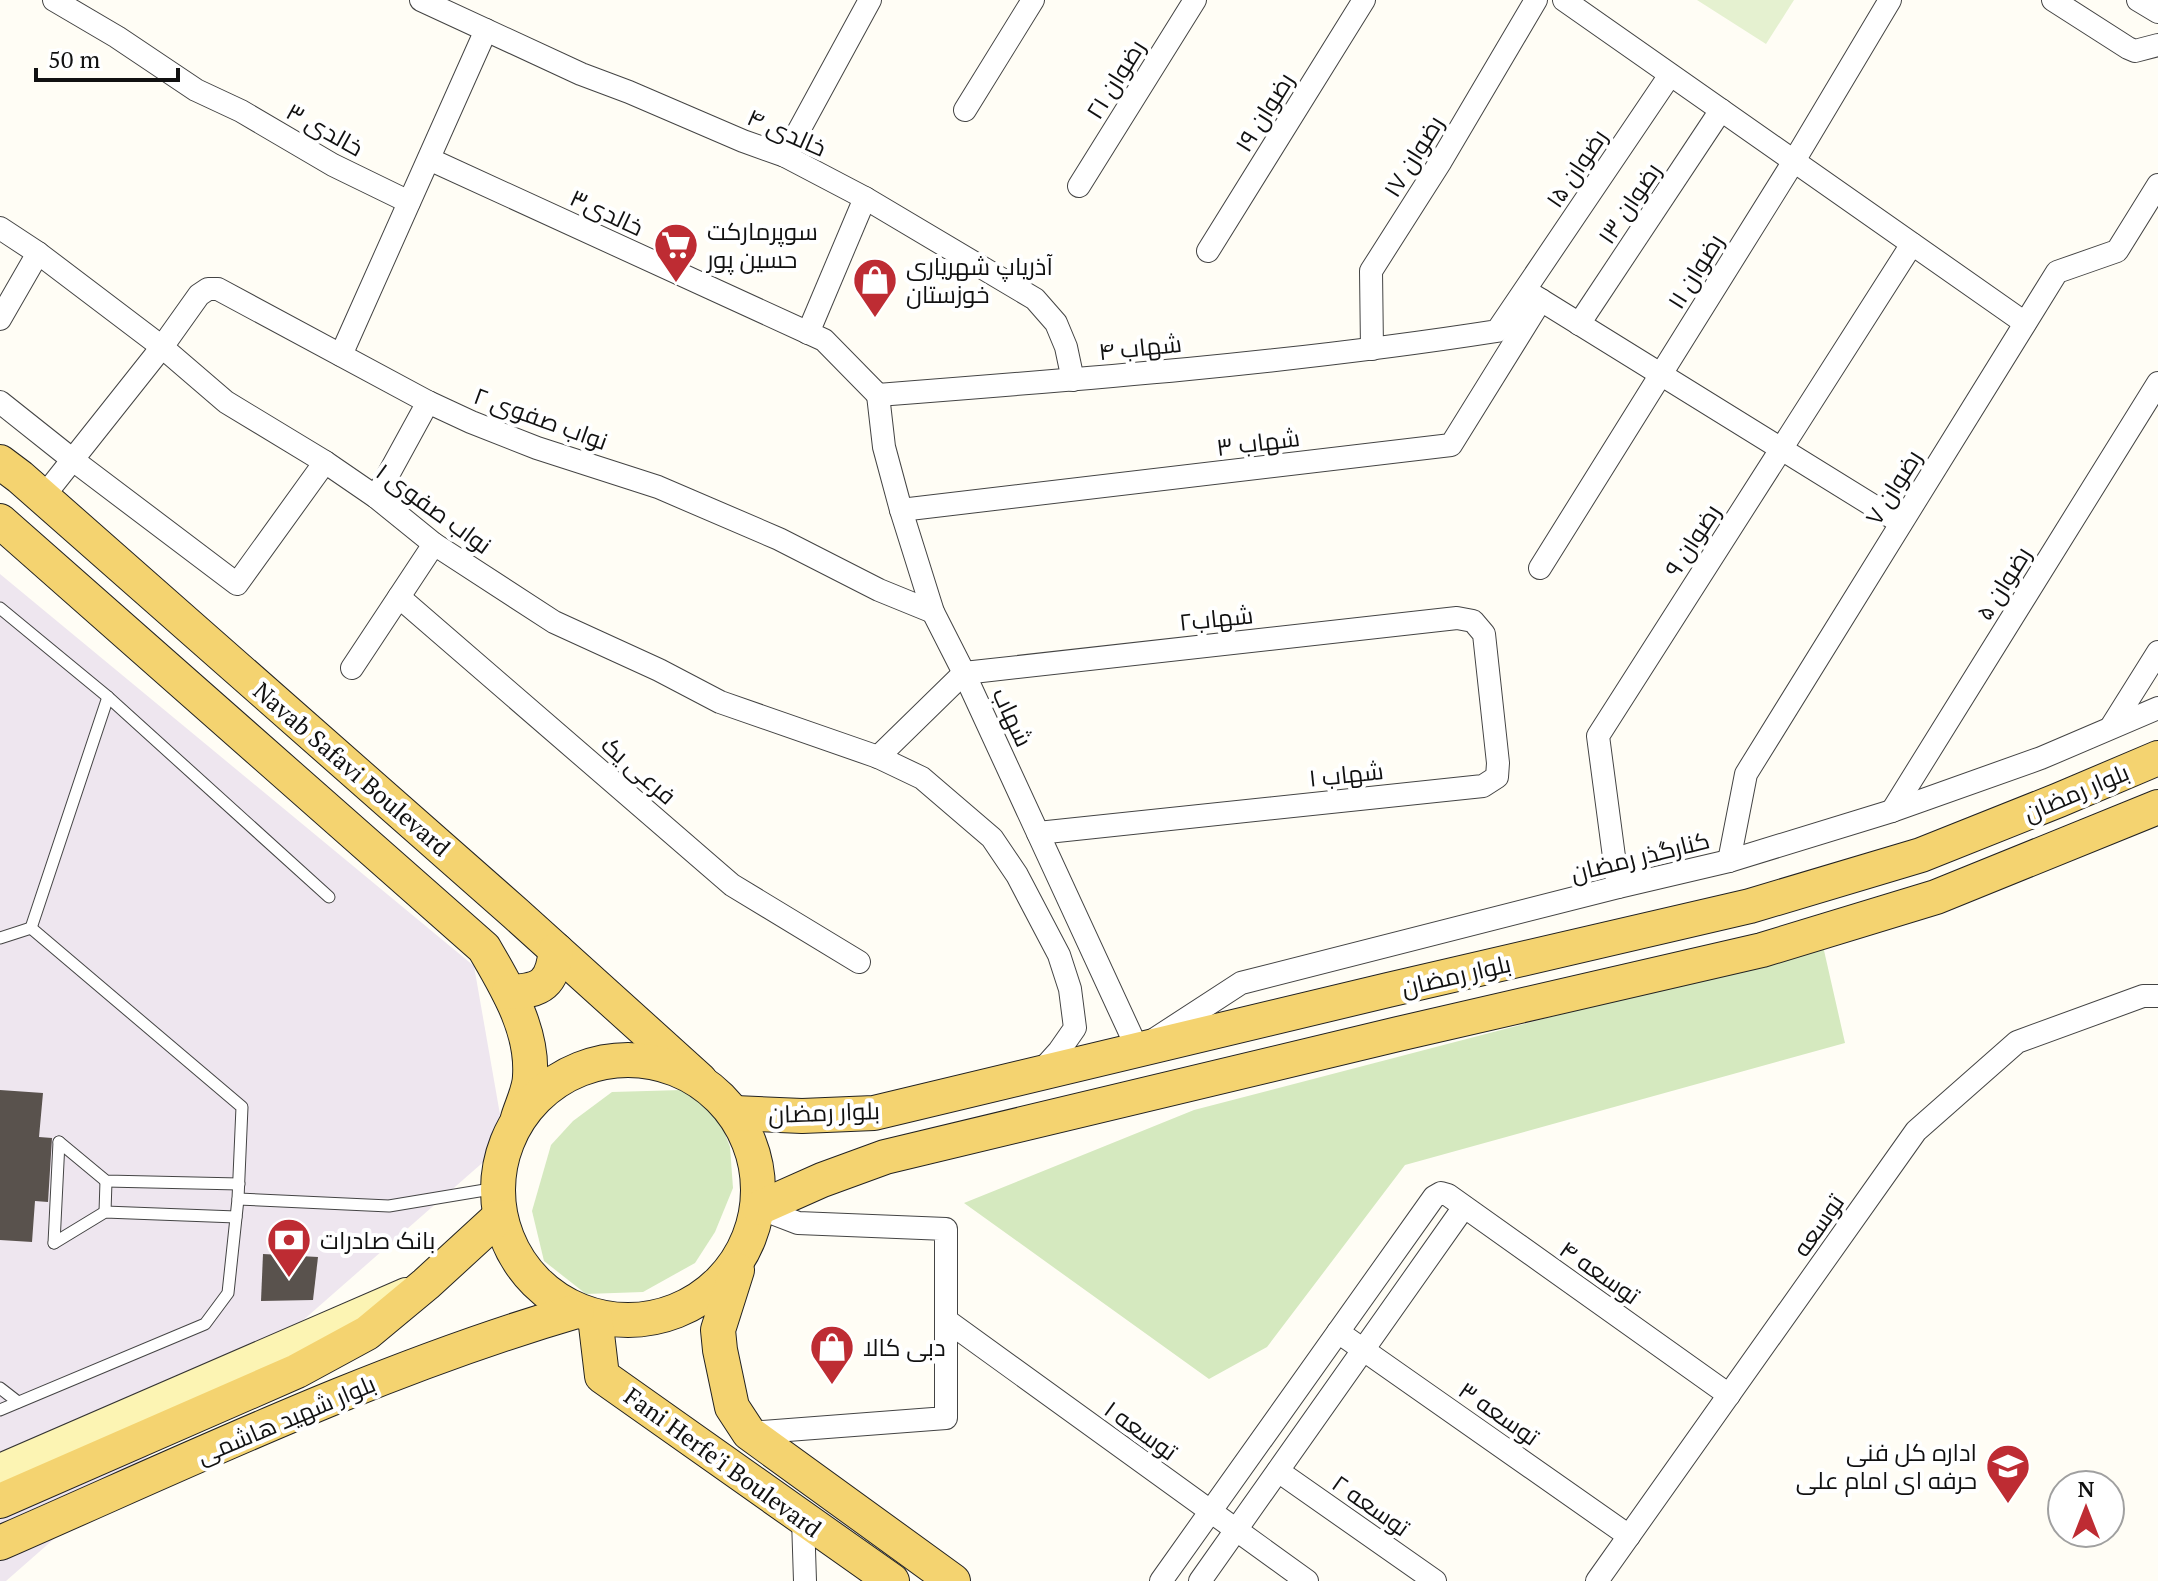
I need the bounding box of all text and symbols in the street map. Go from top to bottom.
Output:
scale bar [36,32,178,82]
street label: رضوان ۲۱ [1078,33,1152,125]
text: 50 m [48,43,100,75]
street label: رضوان ۱۹ [1227,66,1301,158]
street label: خالدی ۳ [281,95,369,163]
street label: خالدی ۴ [743,100,831,164]
street label: رضوان ۱۷ [1375,109,1451,203]
street label: رضوان ۱۵ [1538,122,1614,214]
street label: رضوان ۱۳ [1590,156,1668,250]
street label: خالدی۳ [565,181,649,243]
place label: سوپرمارکت حسین پور [705,215,818,276]
supermarket icon: سوپرمارکت حسین پور [652,221,700,284]
street label: رضوان ۱۱ [1659,227,1731,315]
place label: آذریاپ شهریاری خوزستان [906,250,1053,310]
shop icon: آذریاپ شهریاری خوزستان [851,256,899,319]
street label: شهاب ۴ [1097,327,1183,367]
street label: نواب صفوی ۲ [470,379,612,457]
street label: شهاب ۳ [1214,421,1302,463]
street label: رضوان ۷ [1857,443,1929,531]
street label: نواب صفوی ۱ [370,455,498,561]
street label: رضوان ۹ [1657,497,1727,583]
street label: رضوان ۵ [1968,540,2038,626]
street label: شهاب۲ [1177,598,1255,638]
street label: Navab Safavi Boulevard [247,675,457,863]
street label: شهاب [985,682,1041,752]
street label: فرعی یک [595,729,683,811]
street label: شهاب ۱ [1307,754,1385,794]
street label: بلوار رمضان [2018,755,2134,829]
street label: کنارگذر رمضان [1567,823,1713,889]
street label: بلوار رمضان [1398,947,1514,1003]
street label: بلوار رمضان [768,1094,880,1130]
street label: توسعه [1785,1187,1851,1263]
bank icon: بانک صادرات [265,1216,313,1279]
place label: بانک صادرات [320,1224,435,1256]
street label: توسعه ۴ [1554,1233,1647,1312]
shop icon: دبی کالا [808,1323,856,1386]
place label: دبی کالا [863,1331,946,1363]
street label: بلوار شهید هاشمی [192,1367,380,1471]
street label: توسعه ۳ [1452,1374,1546,1453]
street label: Fani Herfe'i Boulevard [618,1380,828,1544]
street label: توسعه ۱ [1098,1393,1184,1468]
place label: اداره کل فنی حرفه ای امام علی [1796,1436,1977,1497]
school or university icon: اداره کل فنی حرفه ای امام علی [1984,1442,2032,1505]
street label: توسعه ۲ [1326,1467,1417,1544]
north arrow [2046,1469,2126,1549]
text: N [2078,1474,2095,1503]

